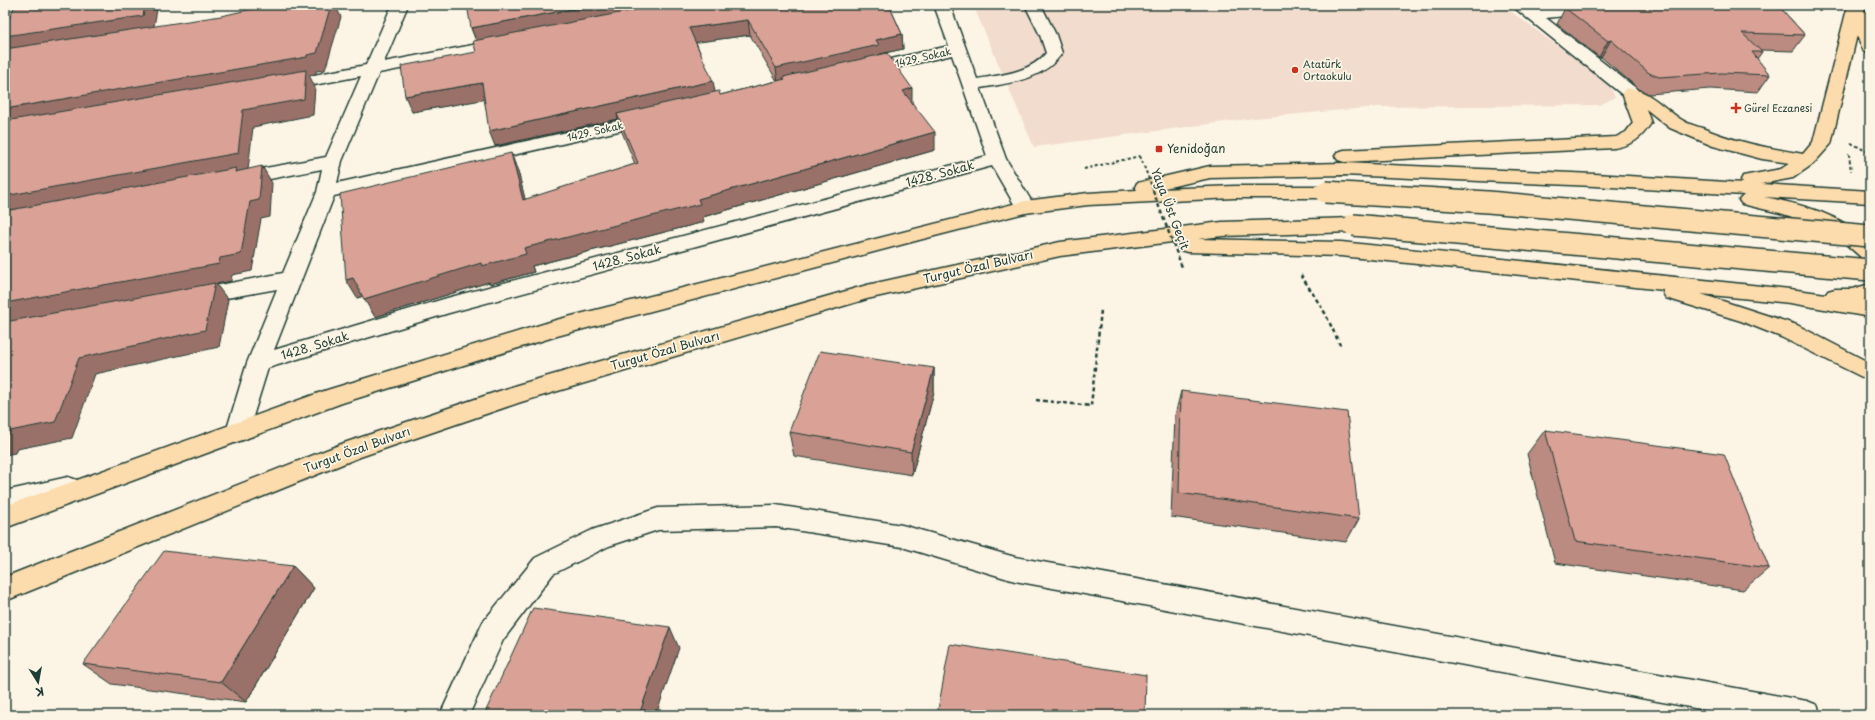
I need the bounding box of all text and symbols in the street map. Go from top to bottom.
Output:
street label: 1429. Sokak [893,43,953,70]
place label: Atatürk Ortaokulu [1303,56,1352,83]
marker: Atatürk Ortaokulu [1290,65,1300,75]
place label: Gürel Eczanesi [1744,100,1813,115]
marker: Gürel Eczanesi [1731,103,1741,113]
street label: 1429. Sokak [565,117,625,144]
place label: Yenidoğan [1167,139,1225,157]
marker: Yenidoğan [1154,144,1164,154]
street label: 1428. Sokak [904,155,976,191]
street label: Yaya Üst Geçit [1147,165,1195,252]
street label: 1428. Sokak [591,239,663,275]
street label: Turgut Özal Bulvarı [921,245,1035,287]
street label: 1428. Sokak [279,326,351,364]
street label: Turgut Özal Bulvarı [608,326,721,374]
street label: Turgut Özal Bulvarı [301,421,413,477]
north arrow [18,662,58,702]
text: K [34,683,46,701]

